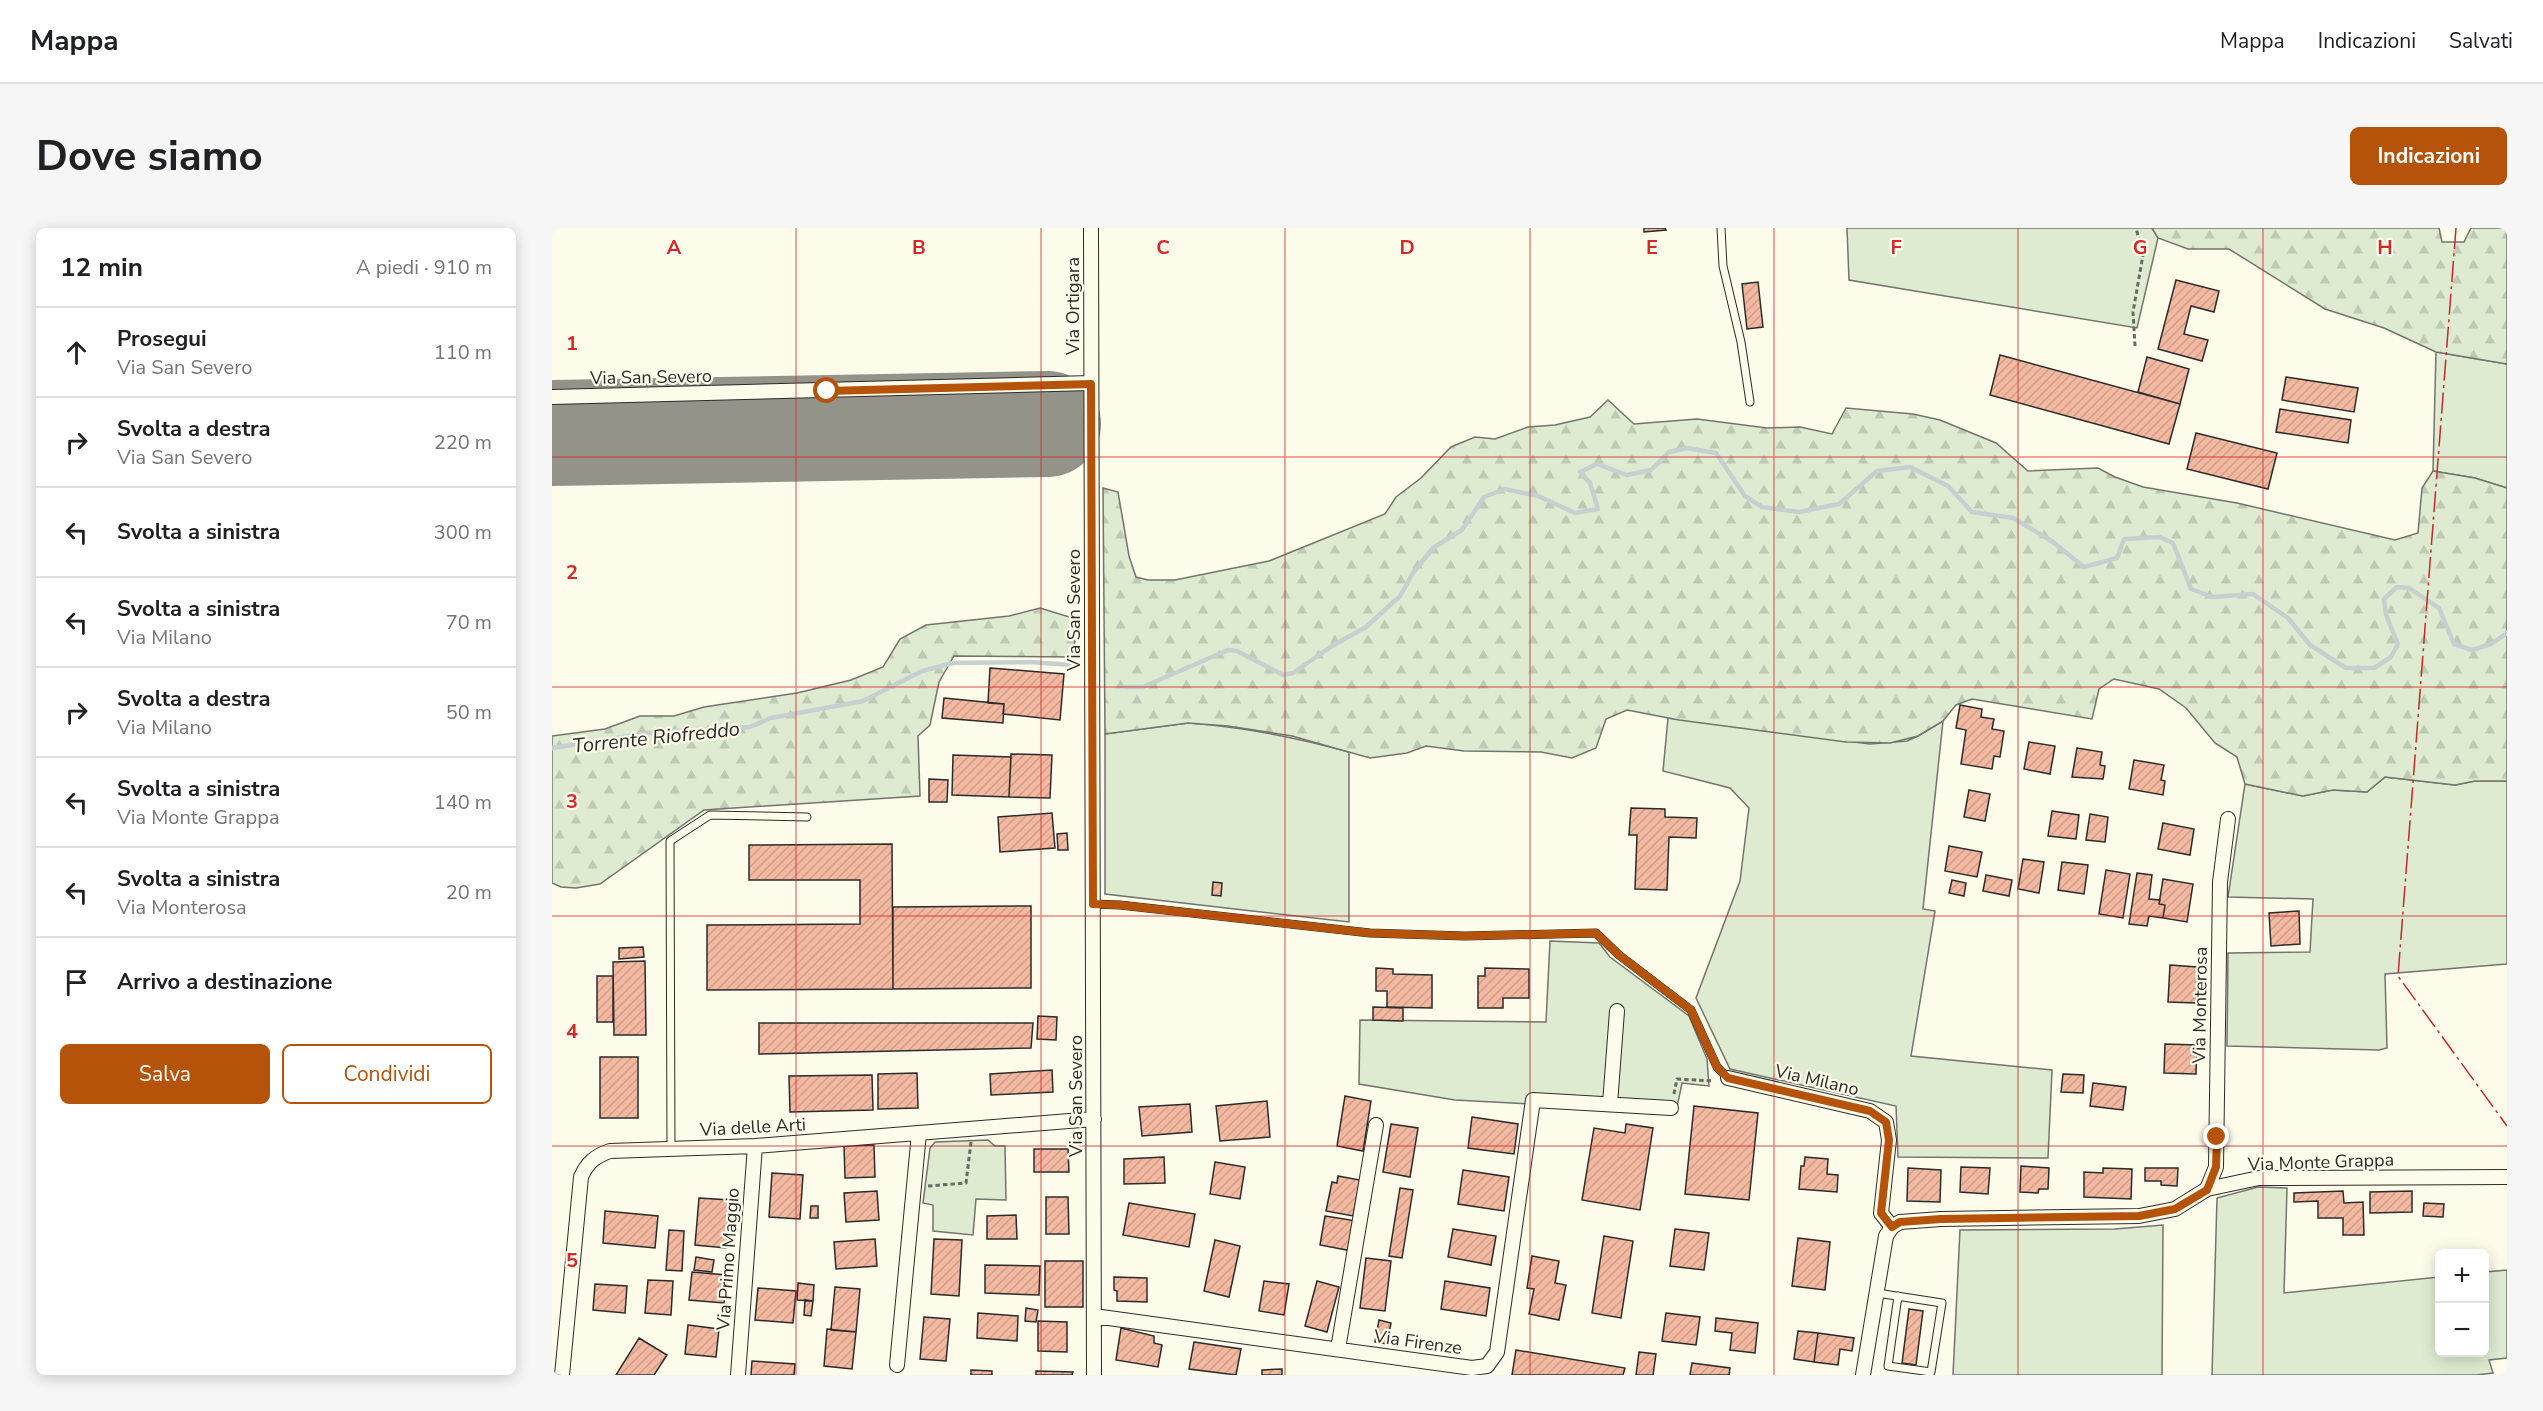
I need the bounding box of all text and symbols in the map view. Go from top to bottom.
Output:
text: Mappa [30,22,119,60]
text: Mappa [2220,27,2285,55]
text: Indicazioni [2318,27,2416,55]
text: Salvati [2449,27,2513,55]
button: Indicazioni [2350,127,2507,185]
text: Dove siamo [36,128,263,185]
text: A [667,234,682,261]
text: B [912,234,926,261]
text: C [1156,234,1170,261]
text: D [1399,234,1415,261]
text: E [1646,234,1658,261]
text: F [1890,234,1902,261]
text: G [2133,234,2147,261]
text: H [2377,234,2393,261]
text: 12 min [60,250,143,285]
text: A piedi · 910 m [356,254,492,281]
street label: Via Ortigara [1061,257,1085,356]
text: Prosegui [117,324,207,354]
text: 1 [566,330,578,357]
icon: ahead [60,336,93,369]
text: 110 m [434,339,492,366]
text: Via San Severo [117,354,252,381]
street label: Via San Severo [589,364,712,390]
route start [813,377,839,403]
text: Svolta a destra [117,414,271,444]
icon: right [60,426,93,459]
text: 220 m [434,429,492,456]
text: Via San Severo [117,444,252,471]
icon: left [60,516,93,549]
text: Svolta a sinistra [117,517,280,547]
text: 300 m [434,519,492,546]
street label: Via San Severo [1062,549,1086,672]
text: 2 [566,559,578,586]
text: Svolta a sinistra [117,594,280,624]
icon: left [60,606,93,639]
text: 70 m [446,609,492,636]
text: Via Milano [117,624,212,651]
text: Svolta a destra [117,684,271,714]
icon: right [60,696,93,729]
text: 50 m [446,699,492,726]
text: Via Milano [117,714,212,741]
water label: Torrente Riofreddo [571,715,741,760]
text: Svolta a sinistra [117,774,280,804]
icon: left [60,786,93,819]
text: 3 [566,788,578,815]
text: 140 m [434,789,492,816]
text: Via Monte Grappa [117,804,280,831]
text: Svolta a sinistra [117,864,280,894]
icon: left [60,876,93,909]
text: 20 m [446,879,492,906]
text: Via Monterosa [117,894,247,921]
street label: Via Monterosa [2187,946,2213,1065]
icon: arrive [60,966,93,999]
text: Arrivo a destinazione [117,967,332,997]
text: 4 [566,1018,578,1045]
street label: Via San Severo [1064,1035,1088,1158]
button: Salva [60,1044,270,1104]
button: Condividi [282,1044,492,1104]
street label: Via Milano [1772,1058,1861,1101]
street label: Via delle Arti [698,1112,807,1142]
route end [2203,1123,2229,1149]
street label: Via Monte Grappa [2246,1147,2395,1177]
street label: Via Primo Maggio [711,1187,745,1332]
text: 5 [566,1247,578,1274]
map controls [2435,1249,2489,1357]
button: + [2435,1249,2489,1303]
button: − [2435,1303,2489,1357]
street label: Via Firenze [1371,1324,1464,1360]

